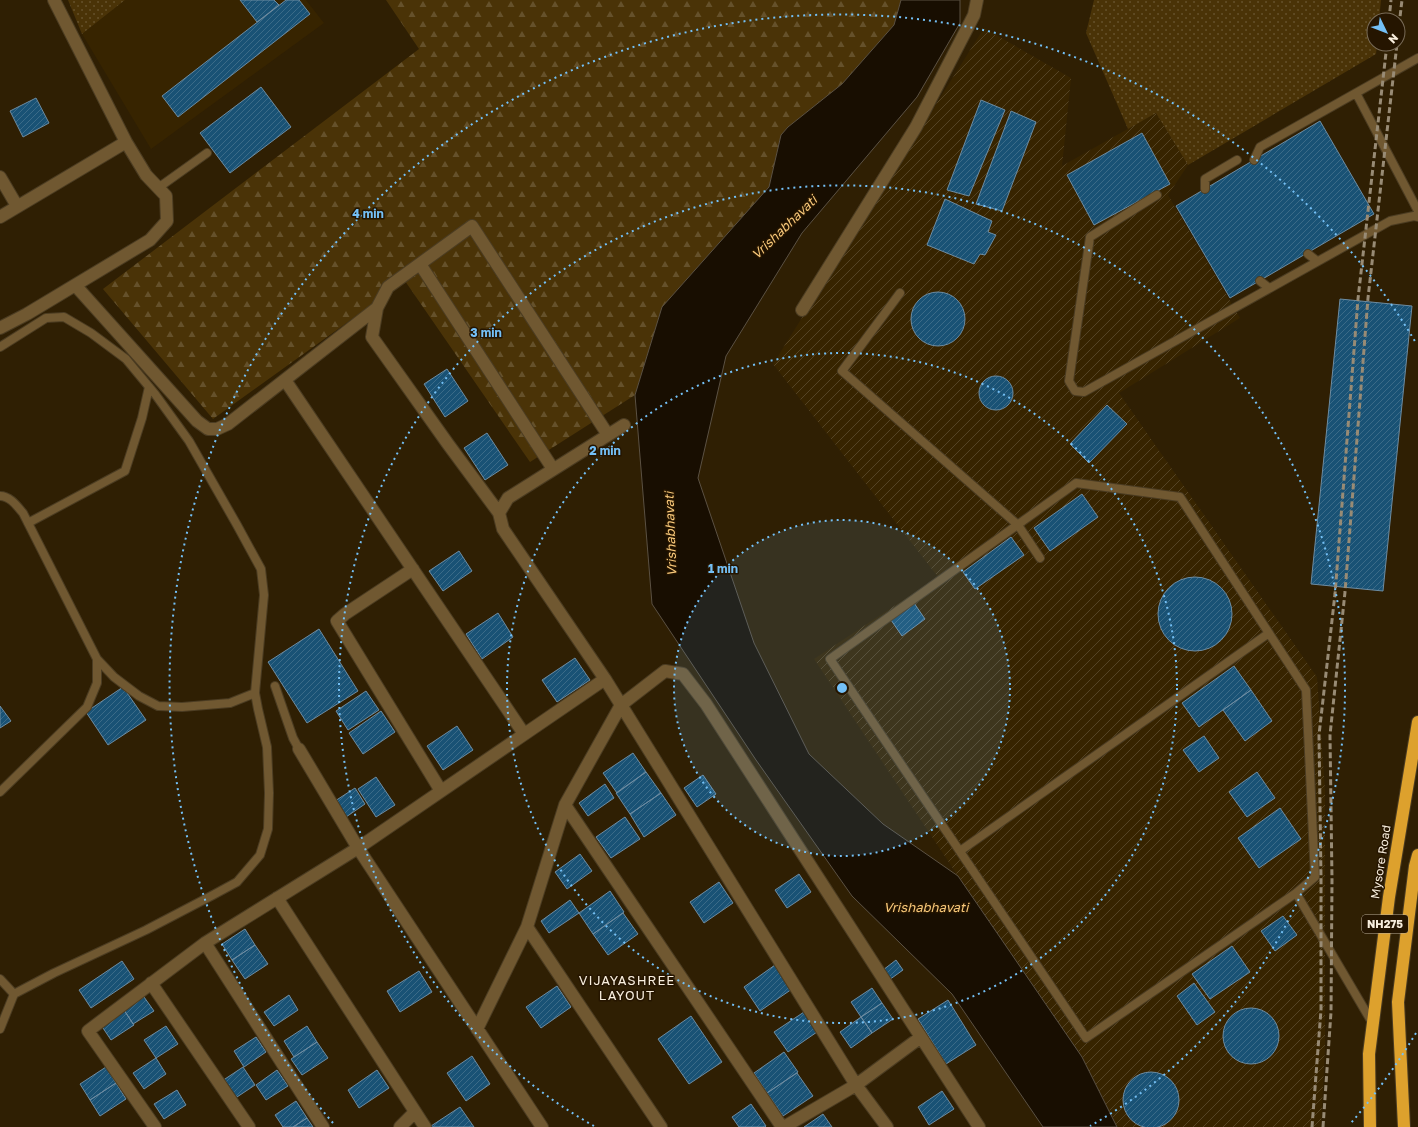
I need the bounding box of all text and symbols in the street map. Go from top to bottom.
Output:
north arrow [1366,12,1406,52]
text: N [1386,32,1401,47]
water label: Vrishabhavati [748,191,821,262]
text: 4 min [352,206,384,221]
text: 3 min [470,325,502,340]
text: 2 min [589,443,621,458]
water label: Vrishabhavati [660,490,679,577]
text: 1 min [708,561,738,576]
centre of rings [835,681,849,695]
street label: Mysore Road [1367,824,1394,900]
water label: Vrishabhavati [884,899,970,915]
road number: NH275 [1362,915,1408,933]
district label: VIJAYASHREE LAYOUT [579,972,675,1003]

